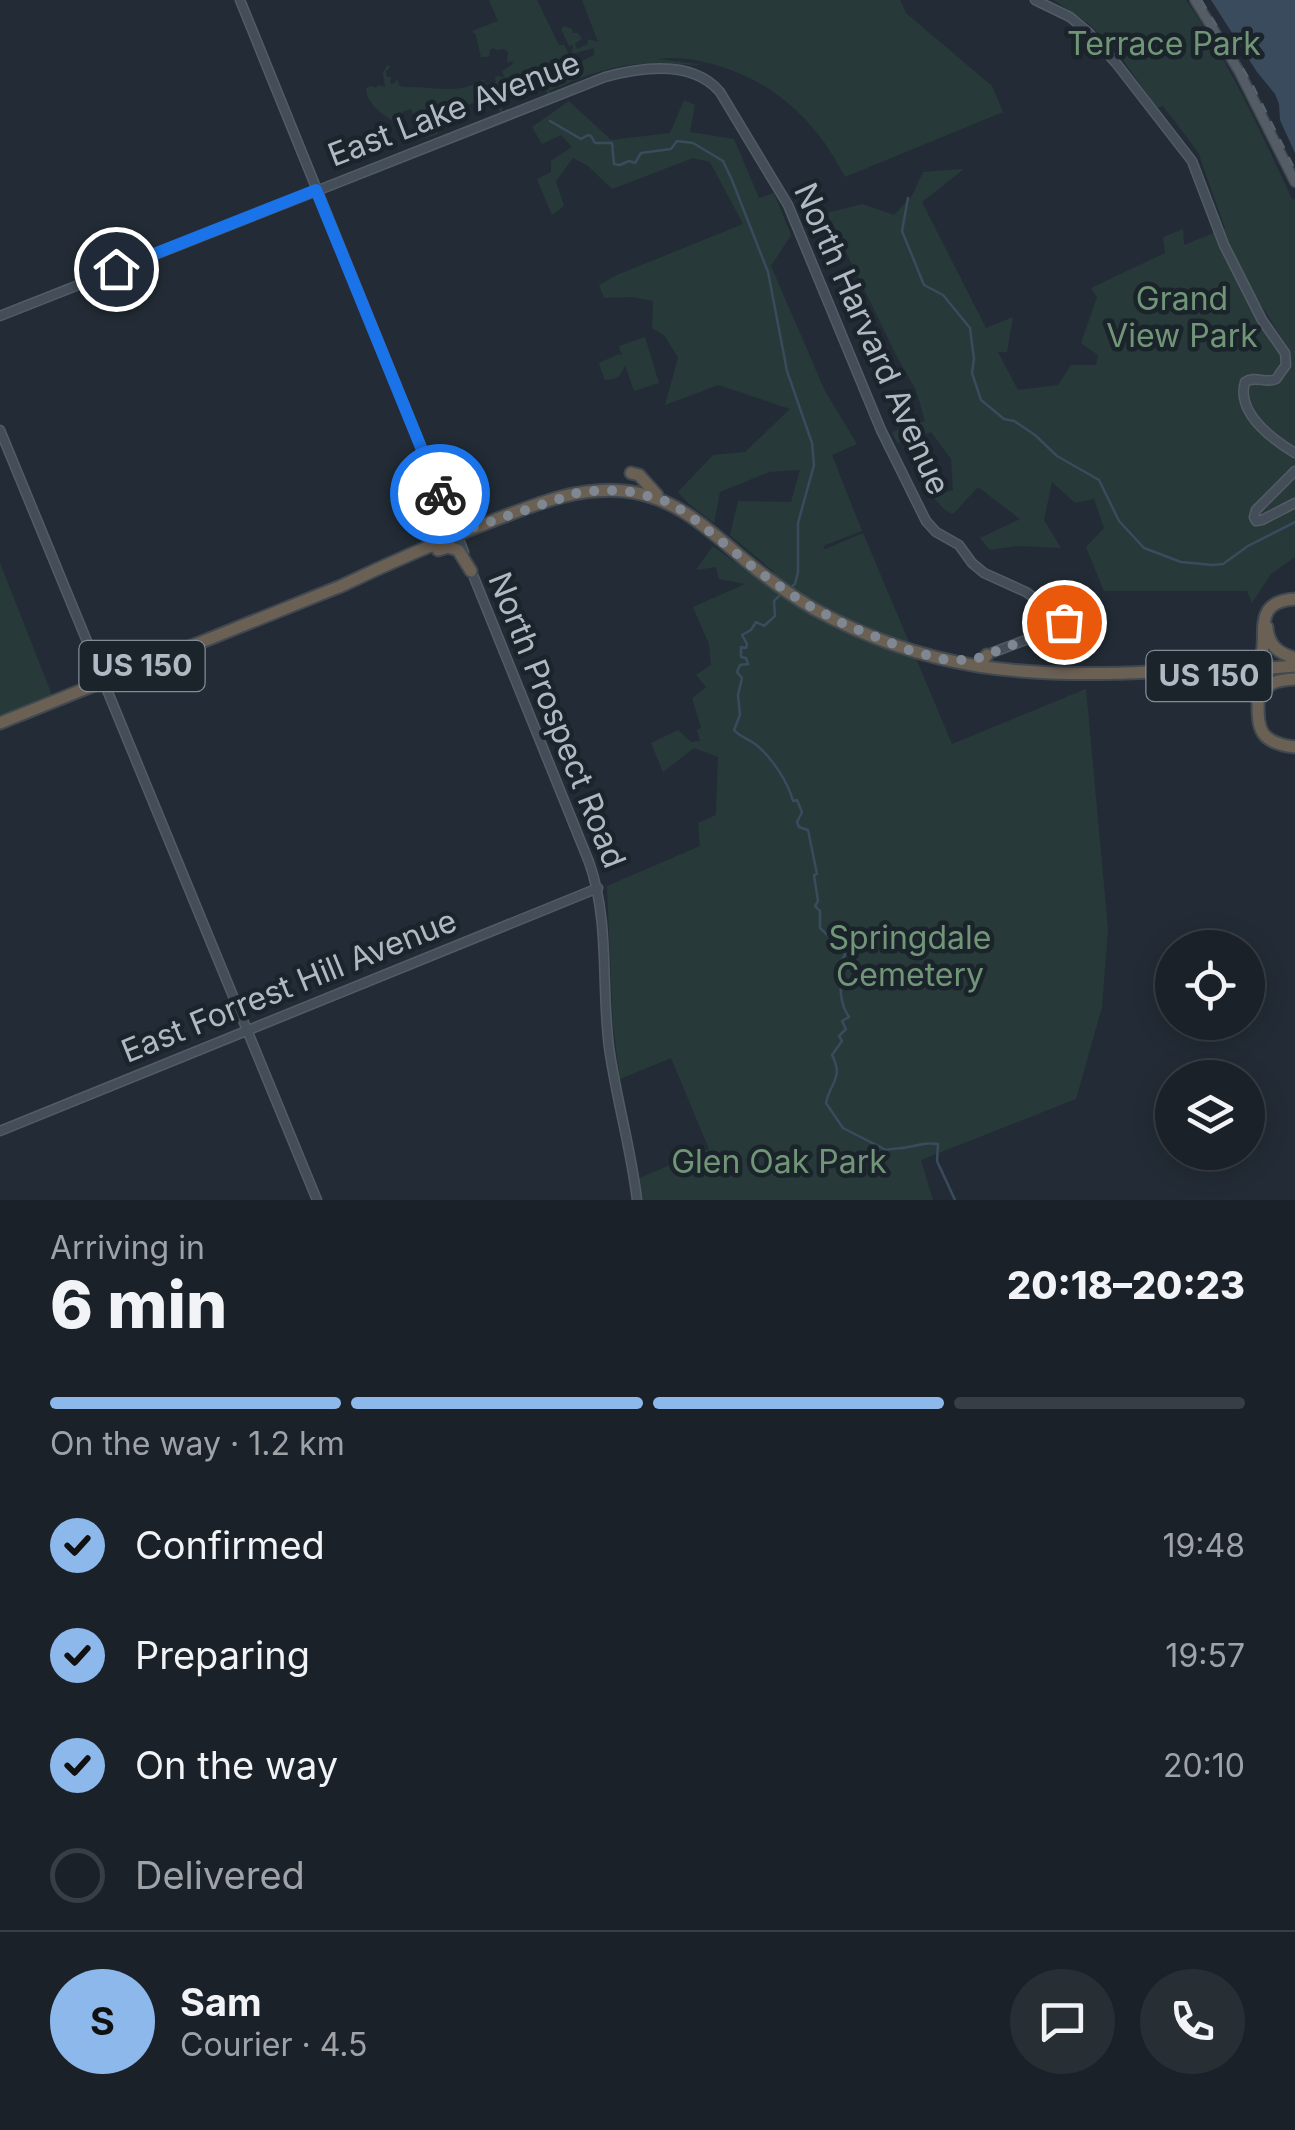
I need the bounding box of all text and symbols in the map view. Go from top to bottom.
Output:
park label: Terrace Park [1067,24,1261,63]
street label: East Lake Avenue [322,43,585,174]
street label: North Harvard Avenue [786,177,959,501]
pin [74,227,159,312]
icon: home [89,242,144,297]
park label: Grand View Park [1106,279,1258,355]
courier [390,444,490,544]
icon: bike [413,467,468,522]
street label: North Prospect Road [480,566,635,873]
pin [1022,580,1107,665]
icon: bag [1037,595,1092,650]
road number: US 150 [80,641,204,691]
road number: US 150 [1146,651,1272,701]
street label: East Forrest Hill Avenue [116,900,462,1071]
park label: Springdale Cemetery [829,918,991,994]
map controls [1155,930,1265,1170]
button: locate [1155,930,1265,1040]
button: layers [1155,1060,1265,1170]
park label: Glen Oak Park [671,1142,887,1181]
text: Arriving in [50,1228,205,1267]
text: 20:18–20:23 [1007,1262,1245,1308]
text: 6 min [50,1265,227,1344]
text: On the way · 1.2 km [50,1424,345,1463]
icon: check [50,1518,105,1573]
text: Confirmed [135,1522,325,1568]
text: 19:48 [1162,1526,1245,1565]
icon: check [50,1628,105,1683]
text: Preparing [135,1632,310,1678]
text: 19:57 [1165,1636,1245,1675]
icon: check [50,1738,105,1793]
text: On the way [135,1742,338,1788]
text: 20:10 [1163,1746,1245,1785]
text: Delivered [135,1852,305,1898]
button: chat [1010,1969,1115,2074]
button: phone [1140,1969,1245,2074]
text: Sam [180,1979,262,2025]
text: S [90,1998,115,2044]
text: Courier · 4.5 [180,2025,368,2064]

